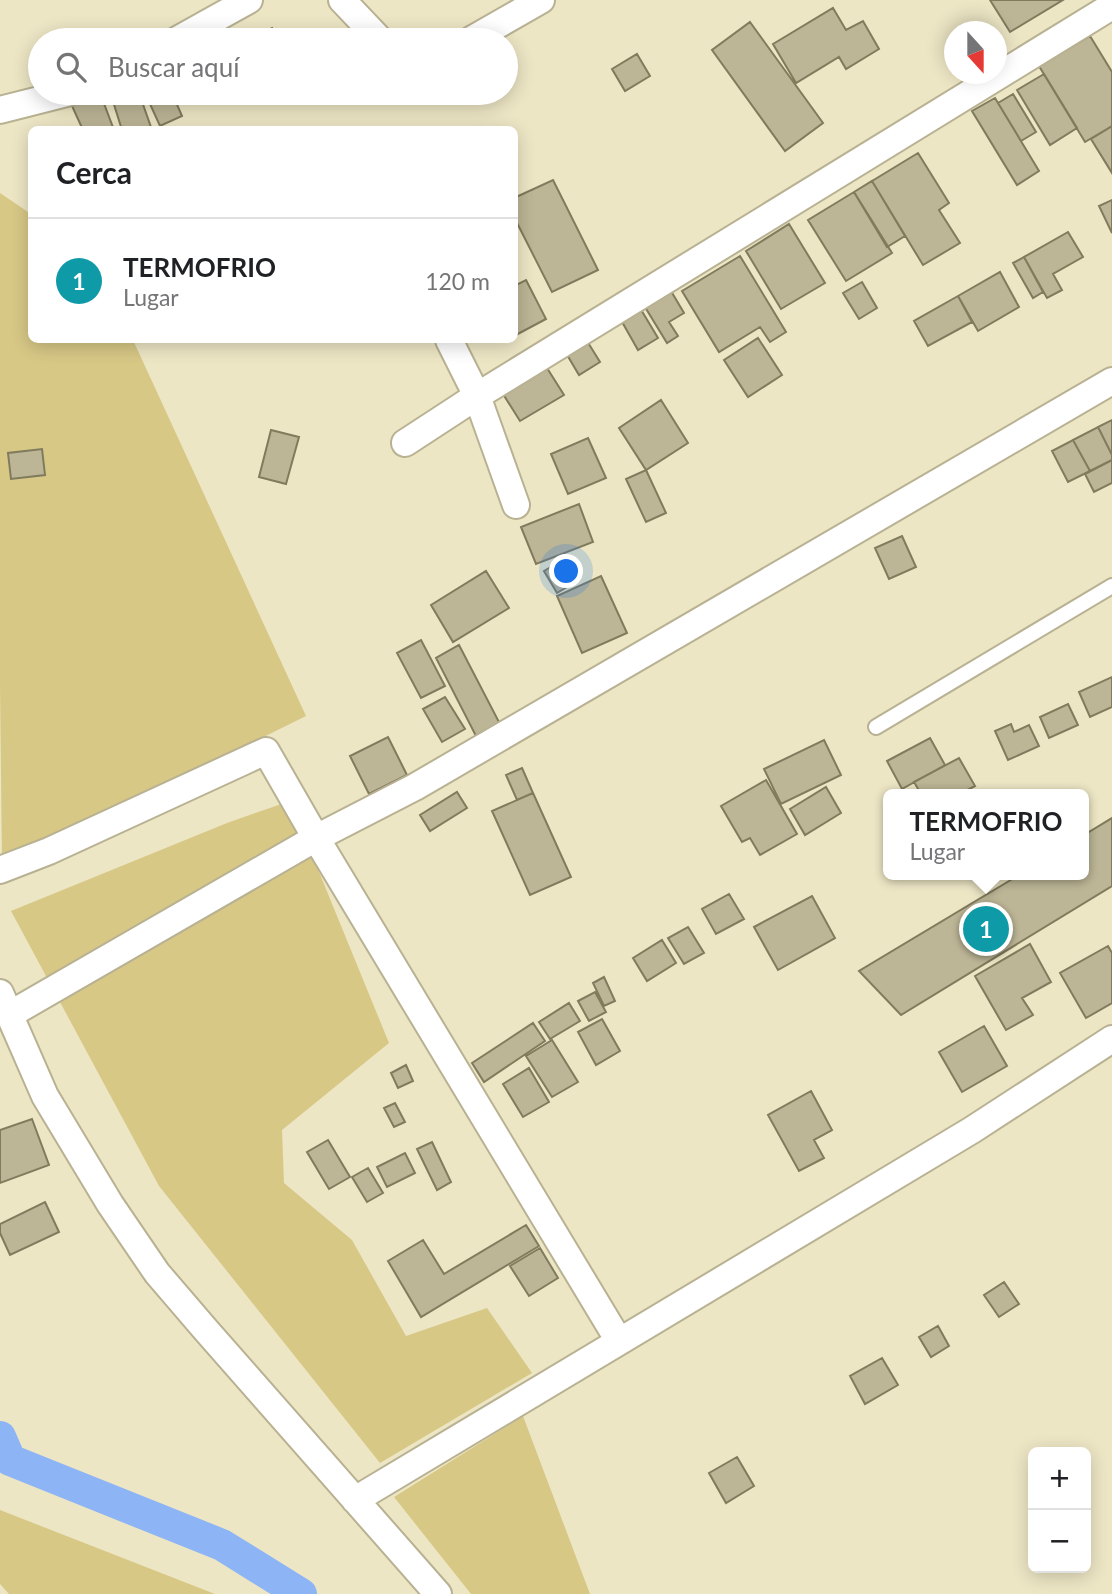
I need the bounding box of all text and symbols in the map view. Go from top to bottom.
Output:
north arrow [944,21,1007,84]
search box [28,28,518,105]
icon: search [52,48,90,86]
text: Buscar aquí [108,51,239,83]
text: Cerca [56,154,132,190]
text: TERMOFRIO [123,251,276,283]
text: 1 [72,267,86,295]
text: 120 m [425,267,490,295]
text: Lugar [123,283,179,311]
your location [549,554,583,588]
popup [883,789,1089,880]
text: TERMOFRIO [910,805,1063,837]
text: Lugar [910,837,965,865]
pin: 1 [963,903,1009,955]
map controls [1028,1447,1091,1573]
button: + [1028,1447,1091,1510]
button: − [1028,1510,1091,1573]

